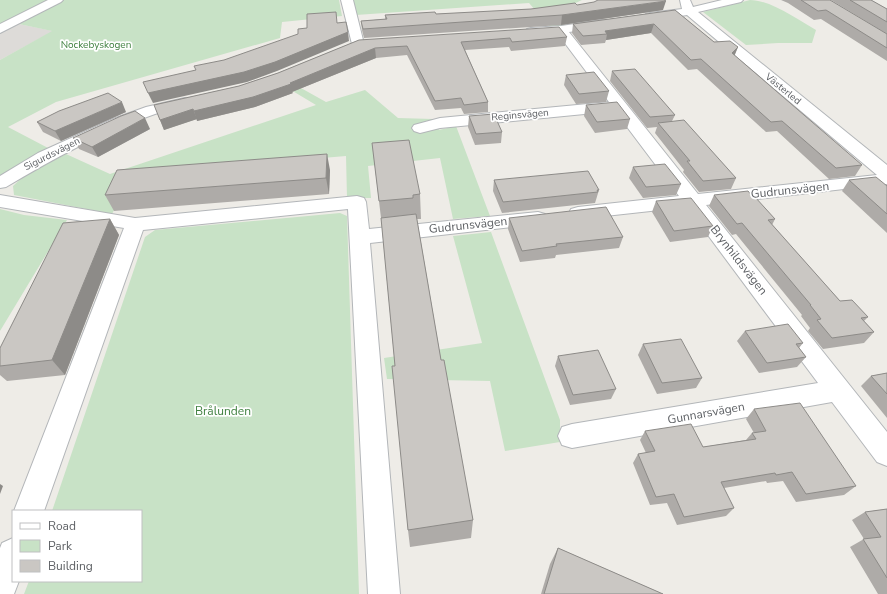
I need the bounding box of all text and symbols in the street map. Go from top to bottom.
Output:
park label: Nockebyskogen [61,38,131,52]
street label: Västerled [761,69,804,108]
street label: Reginsvägen [491,106,549,124]
street label: Sigurdsvägen [22,134,82,174]
street label: Gudrunsvägen [750,178,830,202]
street label: Gudrunsvägen [428,213,508,237]
street label: Brynhildsvägen [707,222,771,298]
street label: Gunnarsvägen [666,398,746,428]
park label: Brålunden [195,403,251,419]
legend [12,510,142,582]
text: Road [48,518,76,534]
text: Park [48,538,73,554]
text: Building [48,558,93,574]

